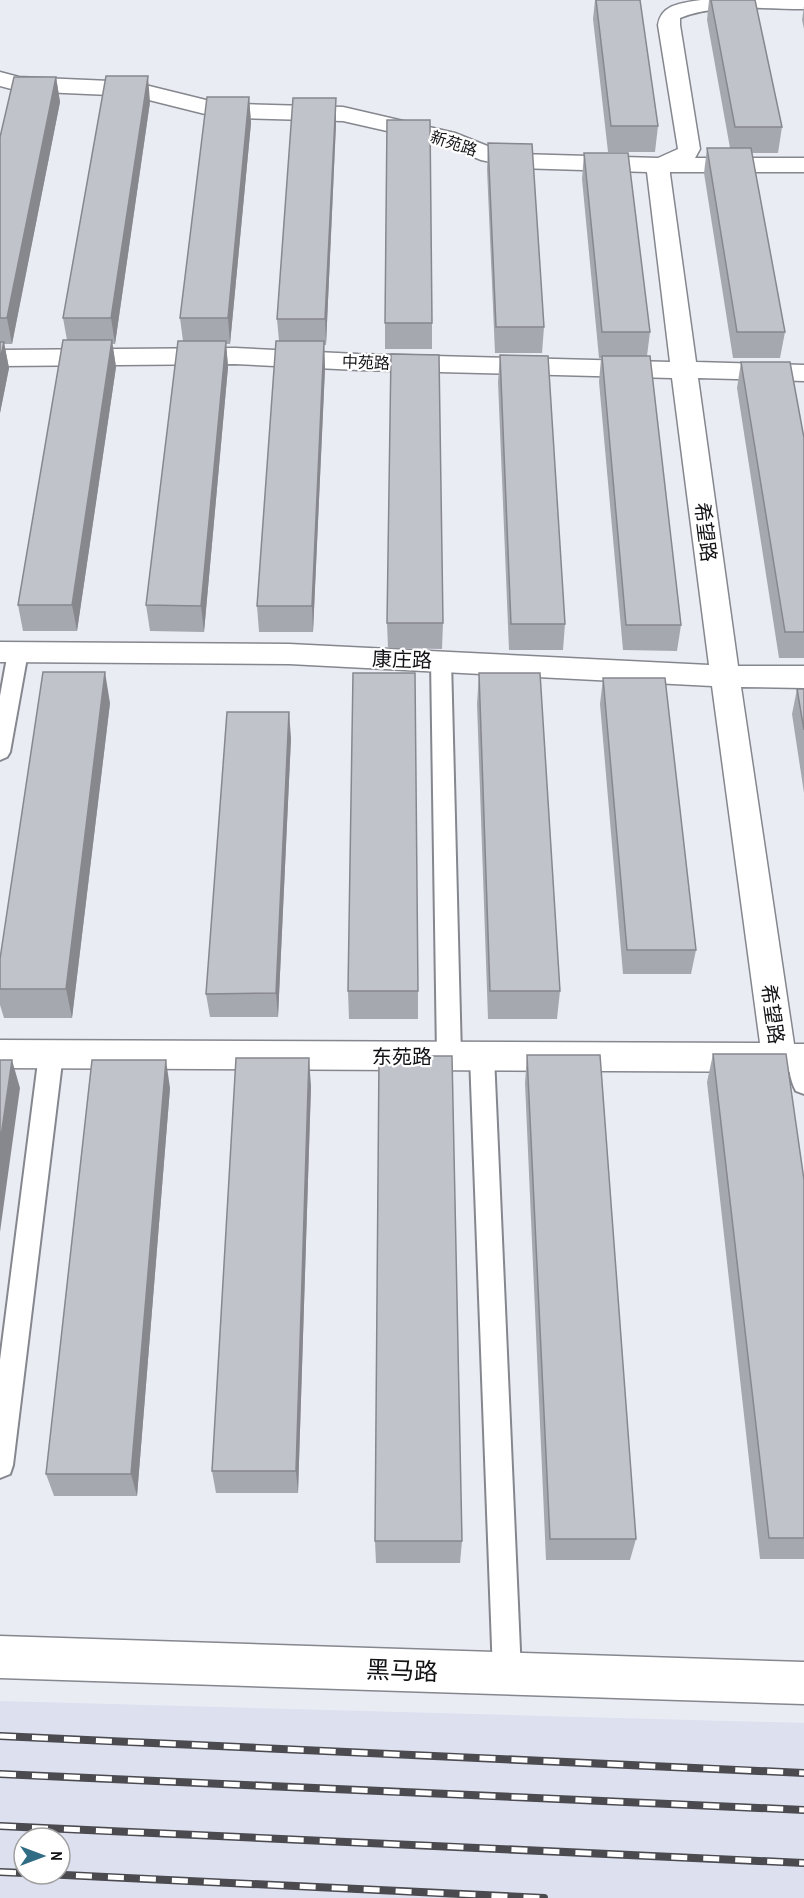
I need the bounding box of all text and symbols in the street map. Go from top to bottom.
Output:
street label: 新苑路 [428,125,480,161]
street label: 中苑路 [342,350,390,374]
street label: 希望路 [689,501,723,563]
street label: 康庄路 [372,644,432,674]
street label: 希望路 [755,982,791,1046]
street label: 东苑路 [372,1043,432,1070]
street label: 黑马路 [365,1653,439,1687]
north arrow [12,1826,72,1886]
text: N [46,1851,68,1861]

